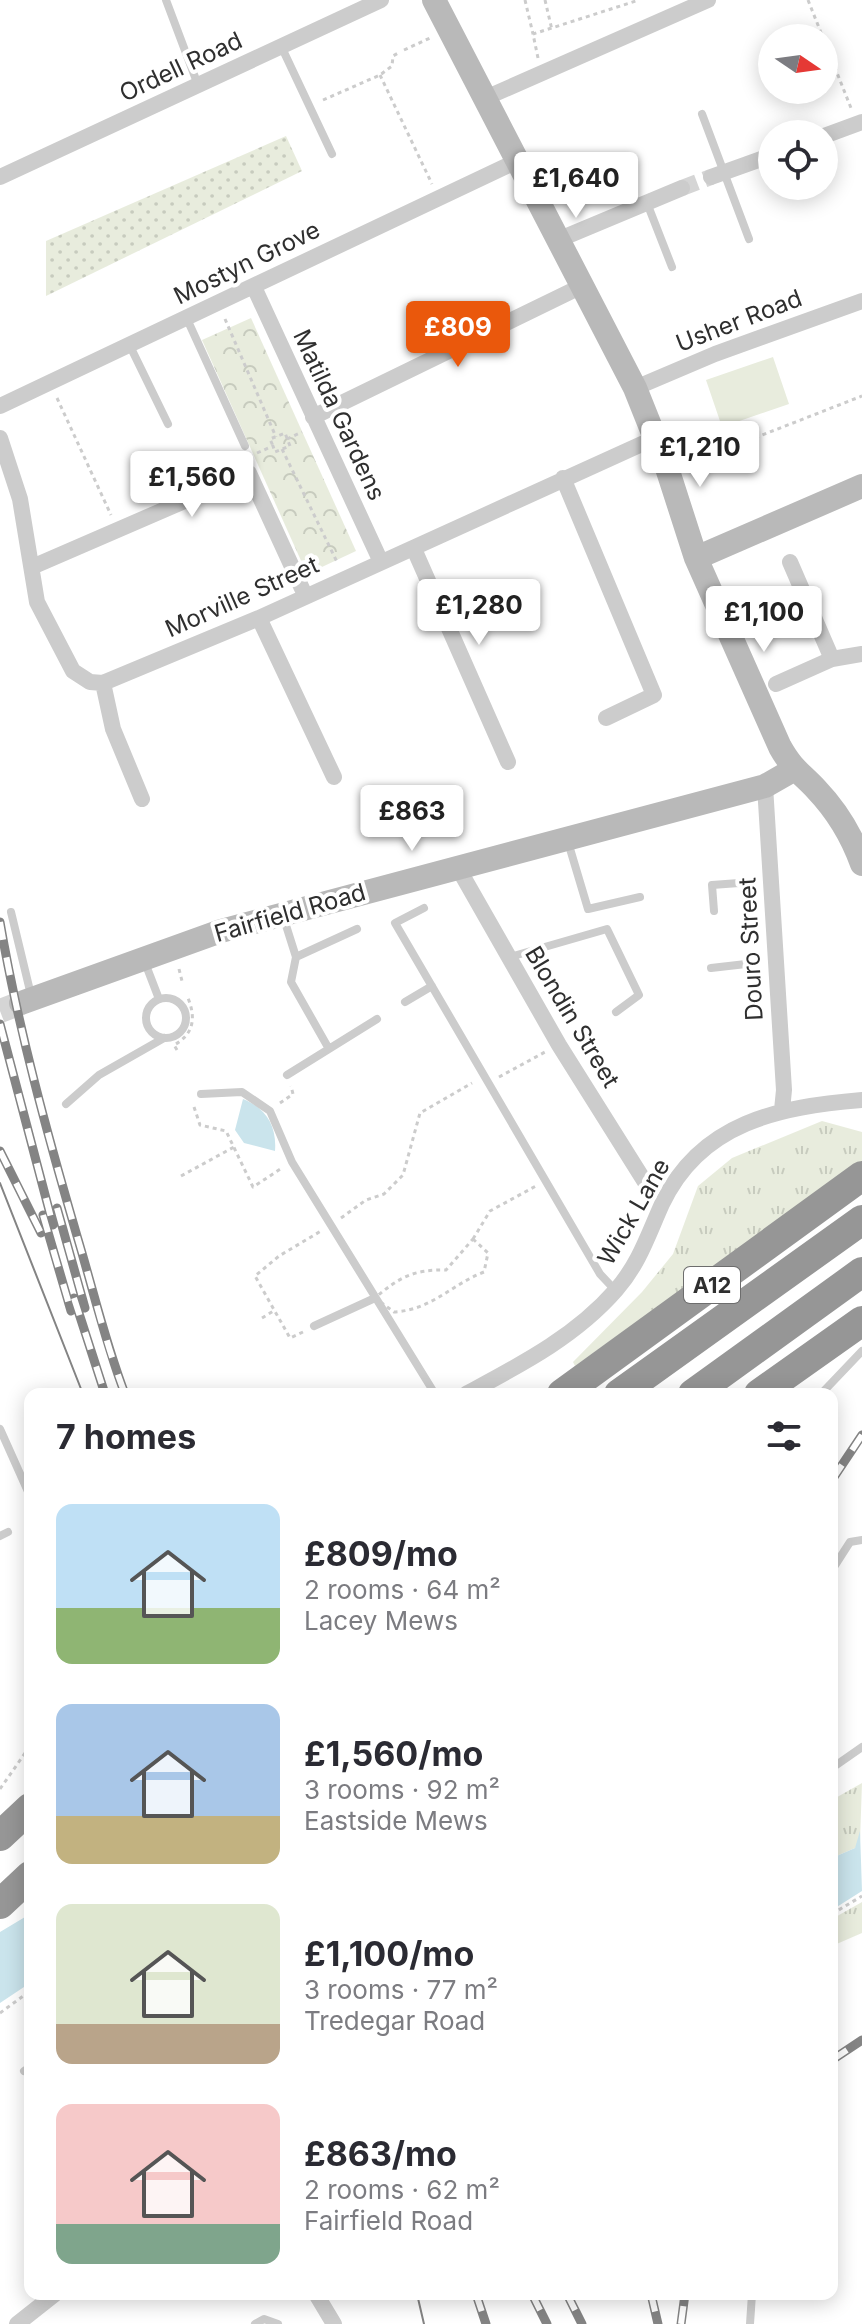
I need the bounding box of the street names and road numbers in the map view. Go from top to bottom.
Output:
street label: Ordell Road [115,26,247,108]
street label: Mostyn Grove [169,215,325,310]
street label: Usher Road [672,283,806,358]
street label: Matilda Gardens [287,325,392,505]
street label: Morville Street [161,550,323,643]
street label: Fairfield Road [211,877,369,948]
street label: Douro Street [732,877,769,1021]
street label: Blondin Street [519,941,626,1093]
street label: Wick Lane [591,1153,676,1270]
road number: A12 [684,1267,740,1303]

